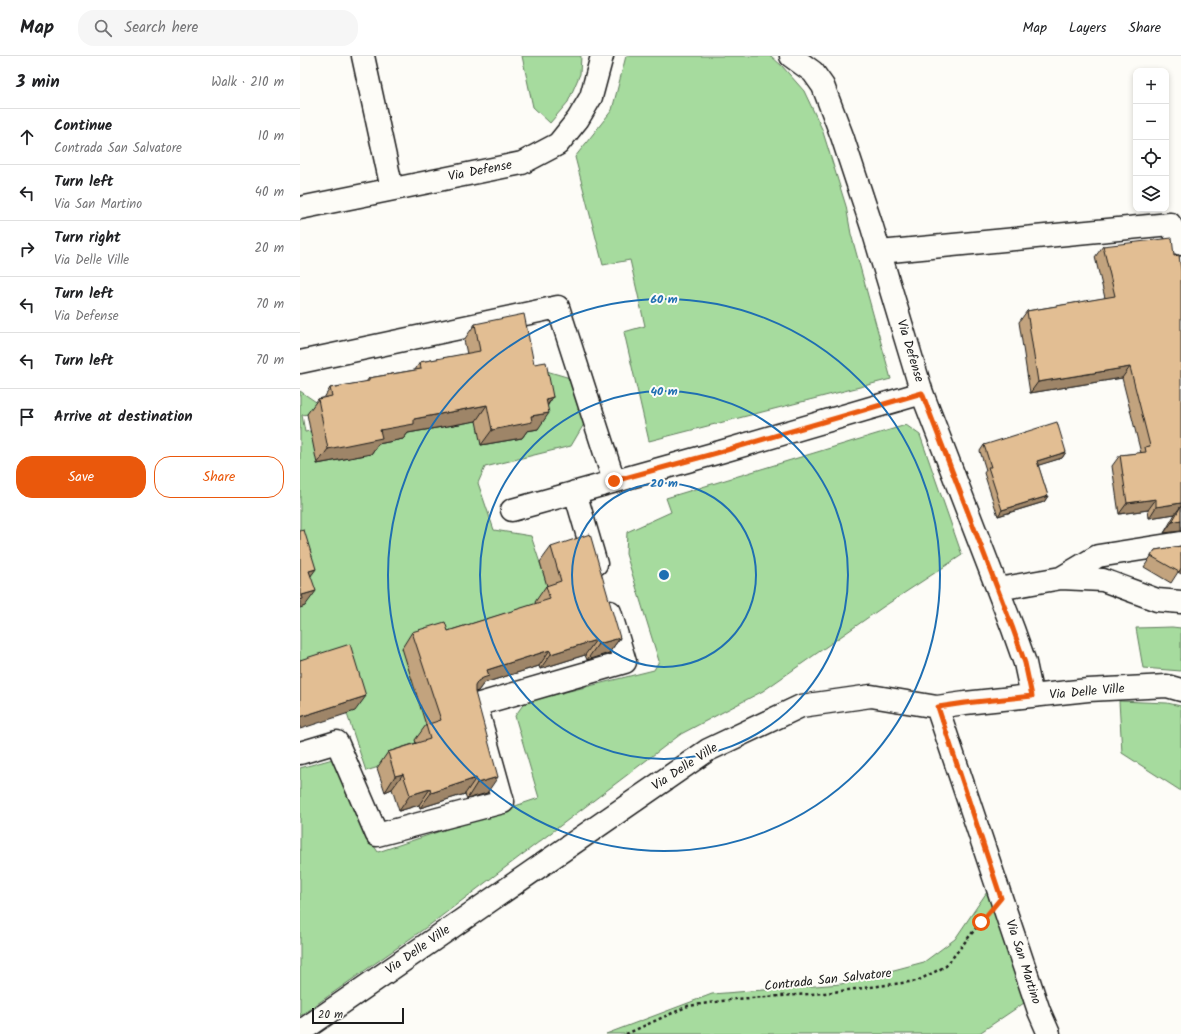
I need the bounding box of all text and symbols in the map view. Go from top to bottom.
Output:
search box [78,10,358,46]
text: Map [20,13,54,43]
text: Search here [124,16,198,40]
icon: search [92,17,114,39]
text: Map [1023,17,1047,39]
text: Layers [1069,17,1107,39]
text: Share [1129,17,1161,39]
map controls [1133,68,1169,212]
button: + [1133,68,1169,104]
text: 3 min [16,69,60,96]
text: Walk · 210 m [211,72,284,93]
button: − [1133,104,1169,140]
text: Continue [54,114,112,138]
icon: ahead [16,126,38,148]
text: 10 m [258,126,284,147]
text: Contrada San Salvatore [54,138,182,159]
button: locate [1133,140,1169,176]
street label: Via Defense [446,155,514,187]
text: Turn left [54,170,114,194]
button: layers [1133,176,1169,212]
icon: left [16,182,38,204]
text: 40 m [255,182,284,203]
text: Via San Martino [54,194,142,215]
text: Turn right [54,226,121,250]
icon: right [16,238,38,260]
text: 20 m [254,238,284,259]
text: Via Delle Ville [54,250,129,271]
text: Turn left [54,282,114,306]
text: 60 m [650,290,678,309]
icon: left [16,294,38,316]
text: 70 m [256,294,284,315]
text: Via Defense [54,306,119,327]
street label: Via Defense [891,317,930,385]
text: Turn left [54,349,114,373]
icon: left [16,350,38,372]
text: 70 m [256,350,284,371]
text: 40 m [650,382,678,401]
text: Arrive at destination [54,405,193,429]
icon: arrive [16,406,38,428]
button: Save [16,456,146,498]
button: Share [154,456,284,498]
route end [605,472,623,490]
text: 20 m [650,474,678,493]
centre of rings [657,568,671,582]
street label: Via Delle Ville [1049,678,1126,706]
street label: Via Delle Ville [648,738,722,796]
route start [972,913,990,931]
street label: Via San Martino [999,917,1047,1007]
street label: Via Delle Ville [381,920,455,980]
street label: Contrada San Salvatore [763,963,893,997]
scale bar [312,1006,404,1025]
text: 20 m [318,1006,343,1024]

